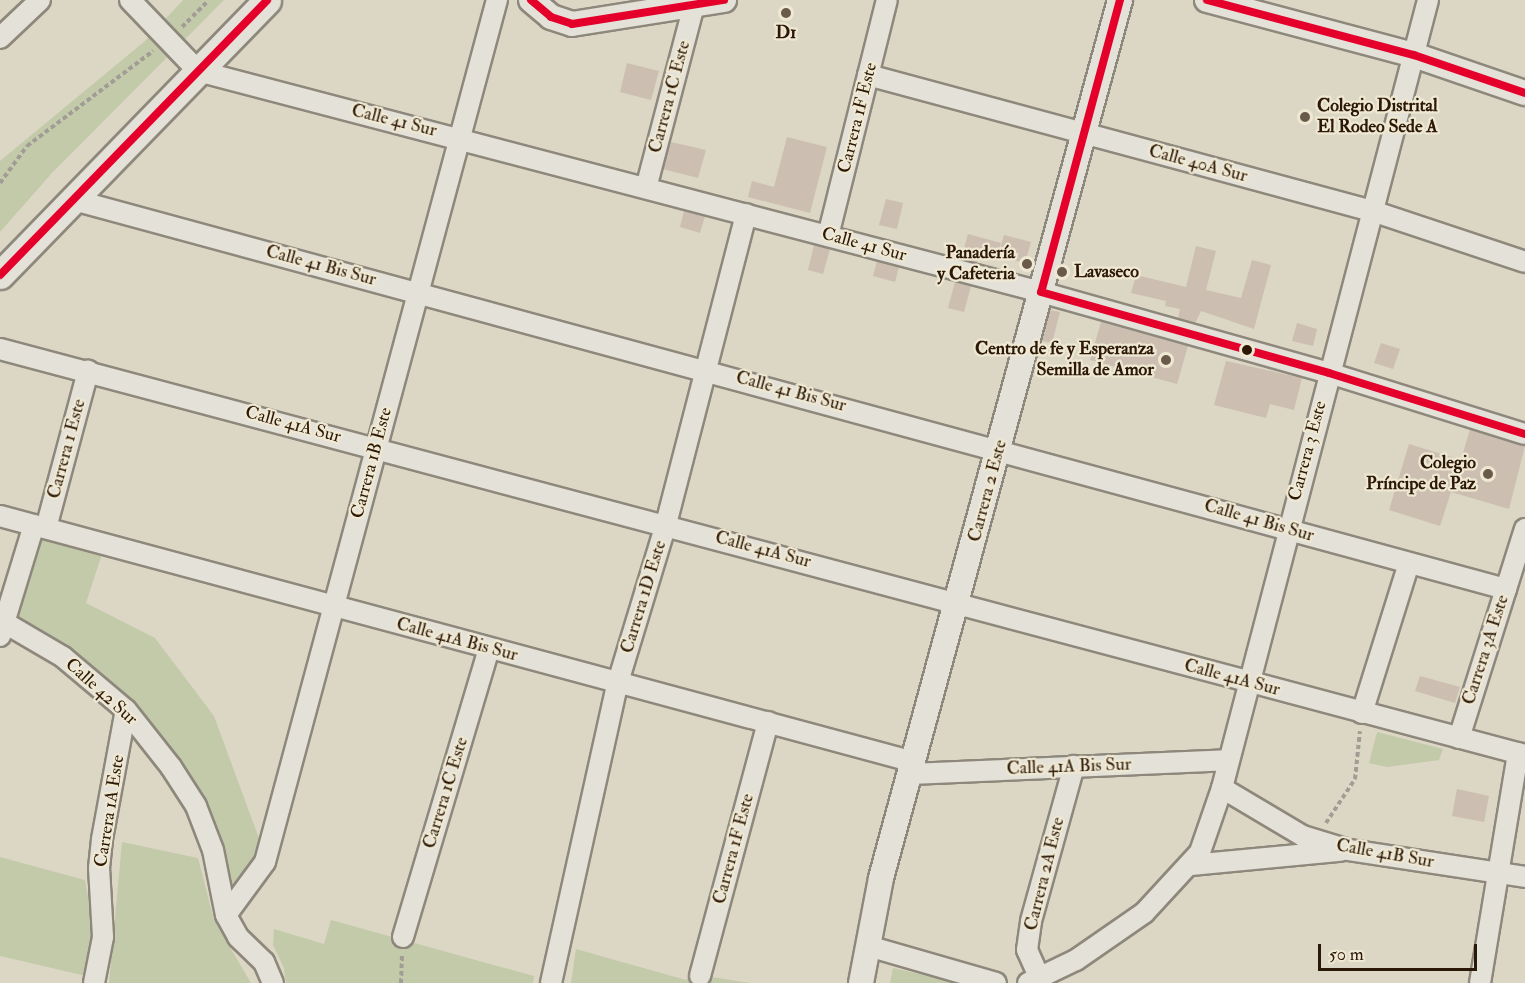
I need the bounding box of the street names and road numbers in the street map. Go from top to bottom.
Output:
street label: Carrera 1C Este [645,39,695,155]
street label: Carrera 1F Este [834,60,882,176]
street label: Calle 41 Sur [349,100,439,142]
street label: Calle 40A Sur [1146,140,1250,188]
street label: Calle 41 Sur [819,223,909,267]
street label: Calle 41 Bis Sur [263,241,379,291]
street label: Calle 41 Bis Sur [733,367,849,417]
street label: Carrera 1 Este [43,397,91,501]
street label: Carrera 3 Este [1284,399,1332,503]
street label: Calle 41A Sur [243,402,343,448]
street label: Carrera 1B Este [347,405,397,521]
street label: Carrera 2 Este [964,438,1012,544]
street label: Calle 41 Bis Sur [1202,495,1316,547]
street label: Calle 41A Sur [713,527,813,573]
street label: Carrera 1D Este [617,538,671,656]
street label: Carrera 3A Este [1458,592,1514,708]
street label: Calle 41A Bis Sur [394,613,520,667]
street label: Calle 42 Sur [61,654,141,730]
street label: Calle 41A Sur [1182,655,1282,701]
street label: Carrera 1C Este [419,735,473,851]
street label: Carrera 1A Este [90,753,130,869]
street label: Calle 41A Bis Sur [1006,754,1132,780]
street label: Carrera 1F Este [709,791,759,907]
street label: Carrera 2A Este [1020,815,1070,933]
street label: Calle 41B Sur [1335,835,1435,873]

